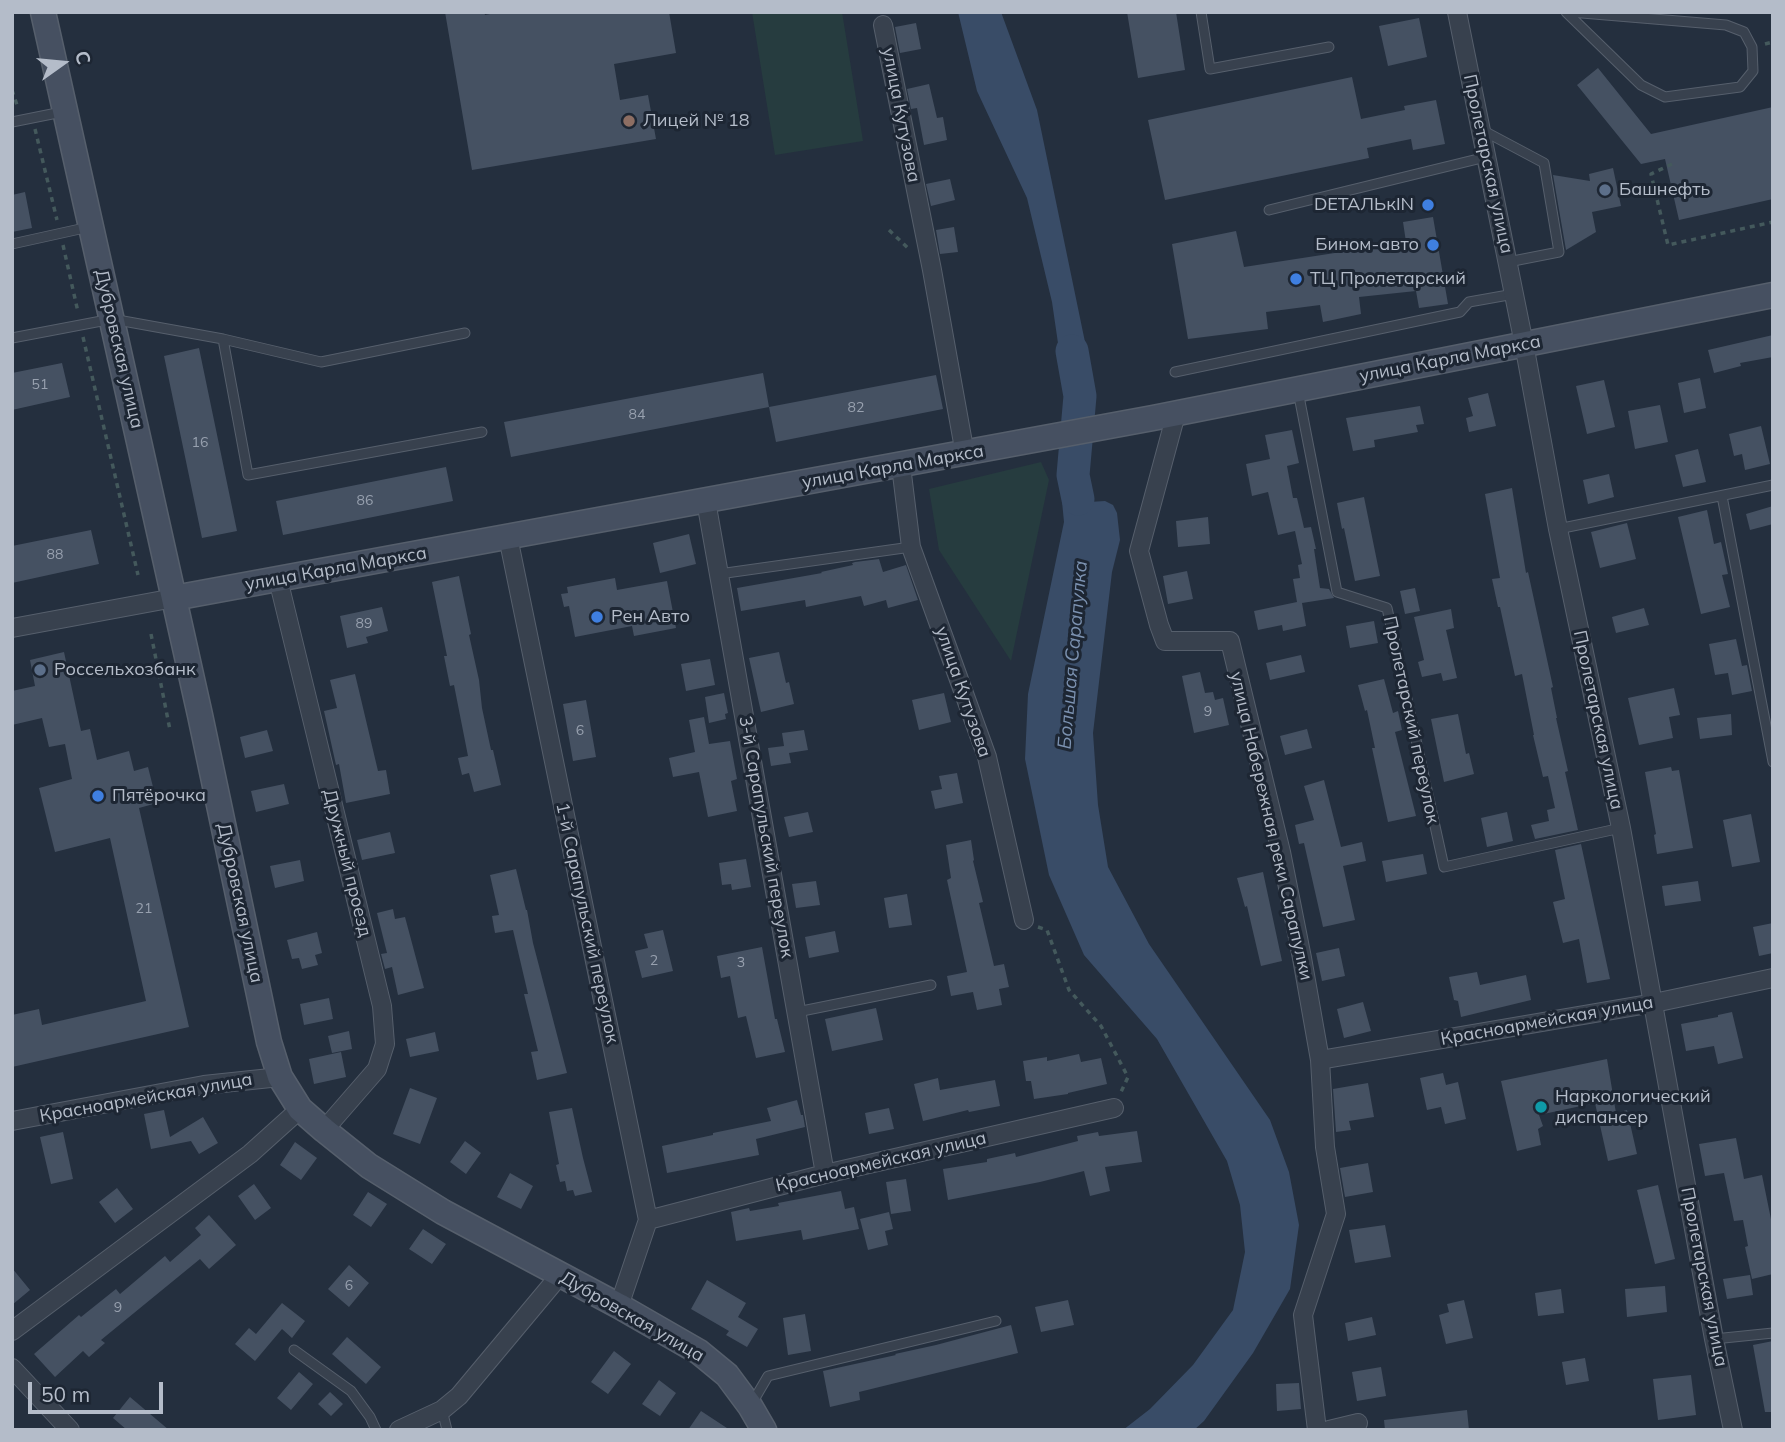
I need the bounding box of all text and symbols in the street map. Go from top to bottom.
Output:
north arrow [28,28,98,98]
street label: улица Кутузова [877,46,925,184]
text: С [70,48,97,67]
street label: Пролетарская улица [1458,72,1518,256]
place label: Лицей № 18 [643,110,750,132]
marker: Лицей № 18 [621,113,637,129]
place label: Башнефть [1619,179,1710,201]
marker: Башнефть [1597,182,1613,198]
place label: DЕТАЛЬкIN [1314,194,1414,216]
marker: DЕТАЛЬкIN [1420,197,1436,213]
place label: Бином-авто [1315,234,1419,256]
marker: Бином-авто [1425,237,1441,253]
street label: Дубровская улица [90,267,148,431]
place label: ТЦ Пролетарский [1310,268,1466,290]
marker: ТЦ Пролетарский [1288,271,1304,287]
street label: улица Карла Маркса [1358,331,1542,387]
house number: 51 [32,377,48,393]
house number: 82 [848,400,864,416]
house number: 84 [629,407,645,423]
house number: 16 [192,435,208,451]
street label: улица Карла Маркса [800,440,986,494]
house number: 86 [357,493,373,509]
street label: улица Карла Маркса [243,542,429,596]
house number: 88 [47,547,63,563]
water label: Большая Сарапулка [1053,560,1093,750]
place label: Рен Авто [611,606,690,628]
marker: Рен Авто [589,609,605,625]
street label: Пролетарский переулок [1378,614,1444,826]
house number: 89 [356,616,372,632]
street label: улица Кутузова [931,624,995,760]
street label: Пролетарская улица [1568,628,1628,812]
place label: Россельхозбанк [54,659,196,681]
marker: Россельхозбанк [32,662,48,678]
street label: улица Набережная реки Сарапулки [1225,670,1317,982]
house number: 9 [1204,704,1212,720]
street label: 3-й Сарапульский переулок [734,714,798,960]
house number: 6 [576,723,584,739]
place label: Пятёрочка [112,785,206,807]
street label: Дружный проезд [318,787,376,939]
marker: Пятёрочка [90,788,106,804]
street label: 1-й Сарапульский переулок [551,801,623,1045]
street label: Дубровская улица [213,821,267,985]
house number: 21 [136,901,152,917]
house number: 2 [650,953,658,969]
house number: 3 [737,955,745,971]
street label: Красноармейская улица [1439,992,1655,1050]
street label: Красноармейская улица [38,1069,254,1127]
place label: Наркологический диспансер [1555,1086,1711,1128]
marker: Наркологический диспансер [1533,1099,1549,1115]
street label: Красноармейская улица [774,1127,988,1197]
street label: Пролетарская улица [1676,1185,1732,1369]
street label: Дубровская улица [556,1267,708,1367]
house number: 6 [345,1278,353,1294]
house number: 9 [114,1300,122,1316]
scale bar [32,1368,166,1412]
text: 50 m [41,1381,90,1407]

